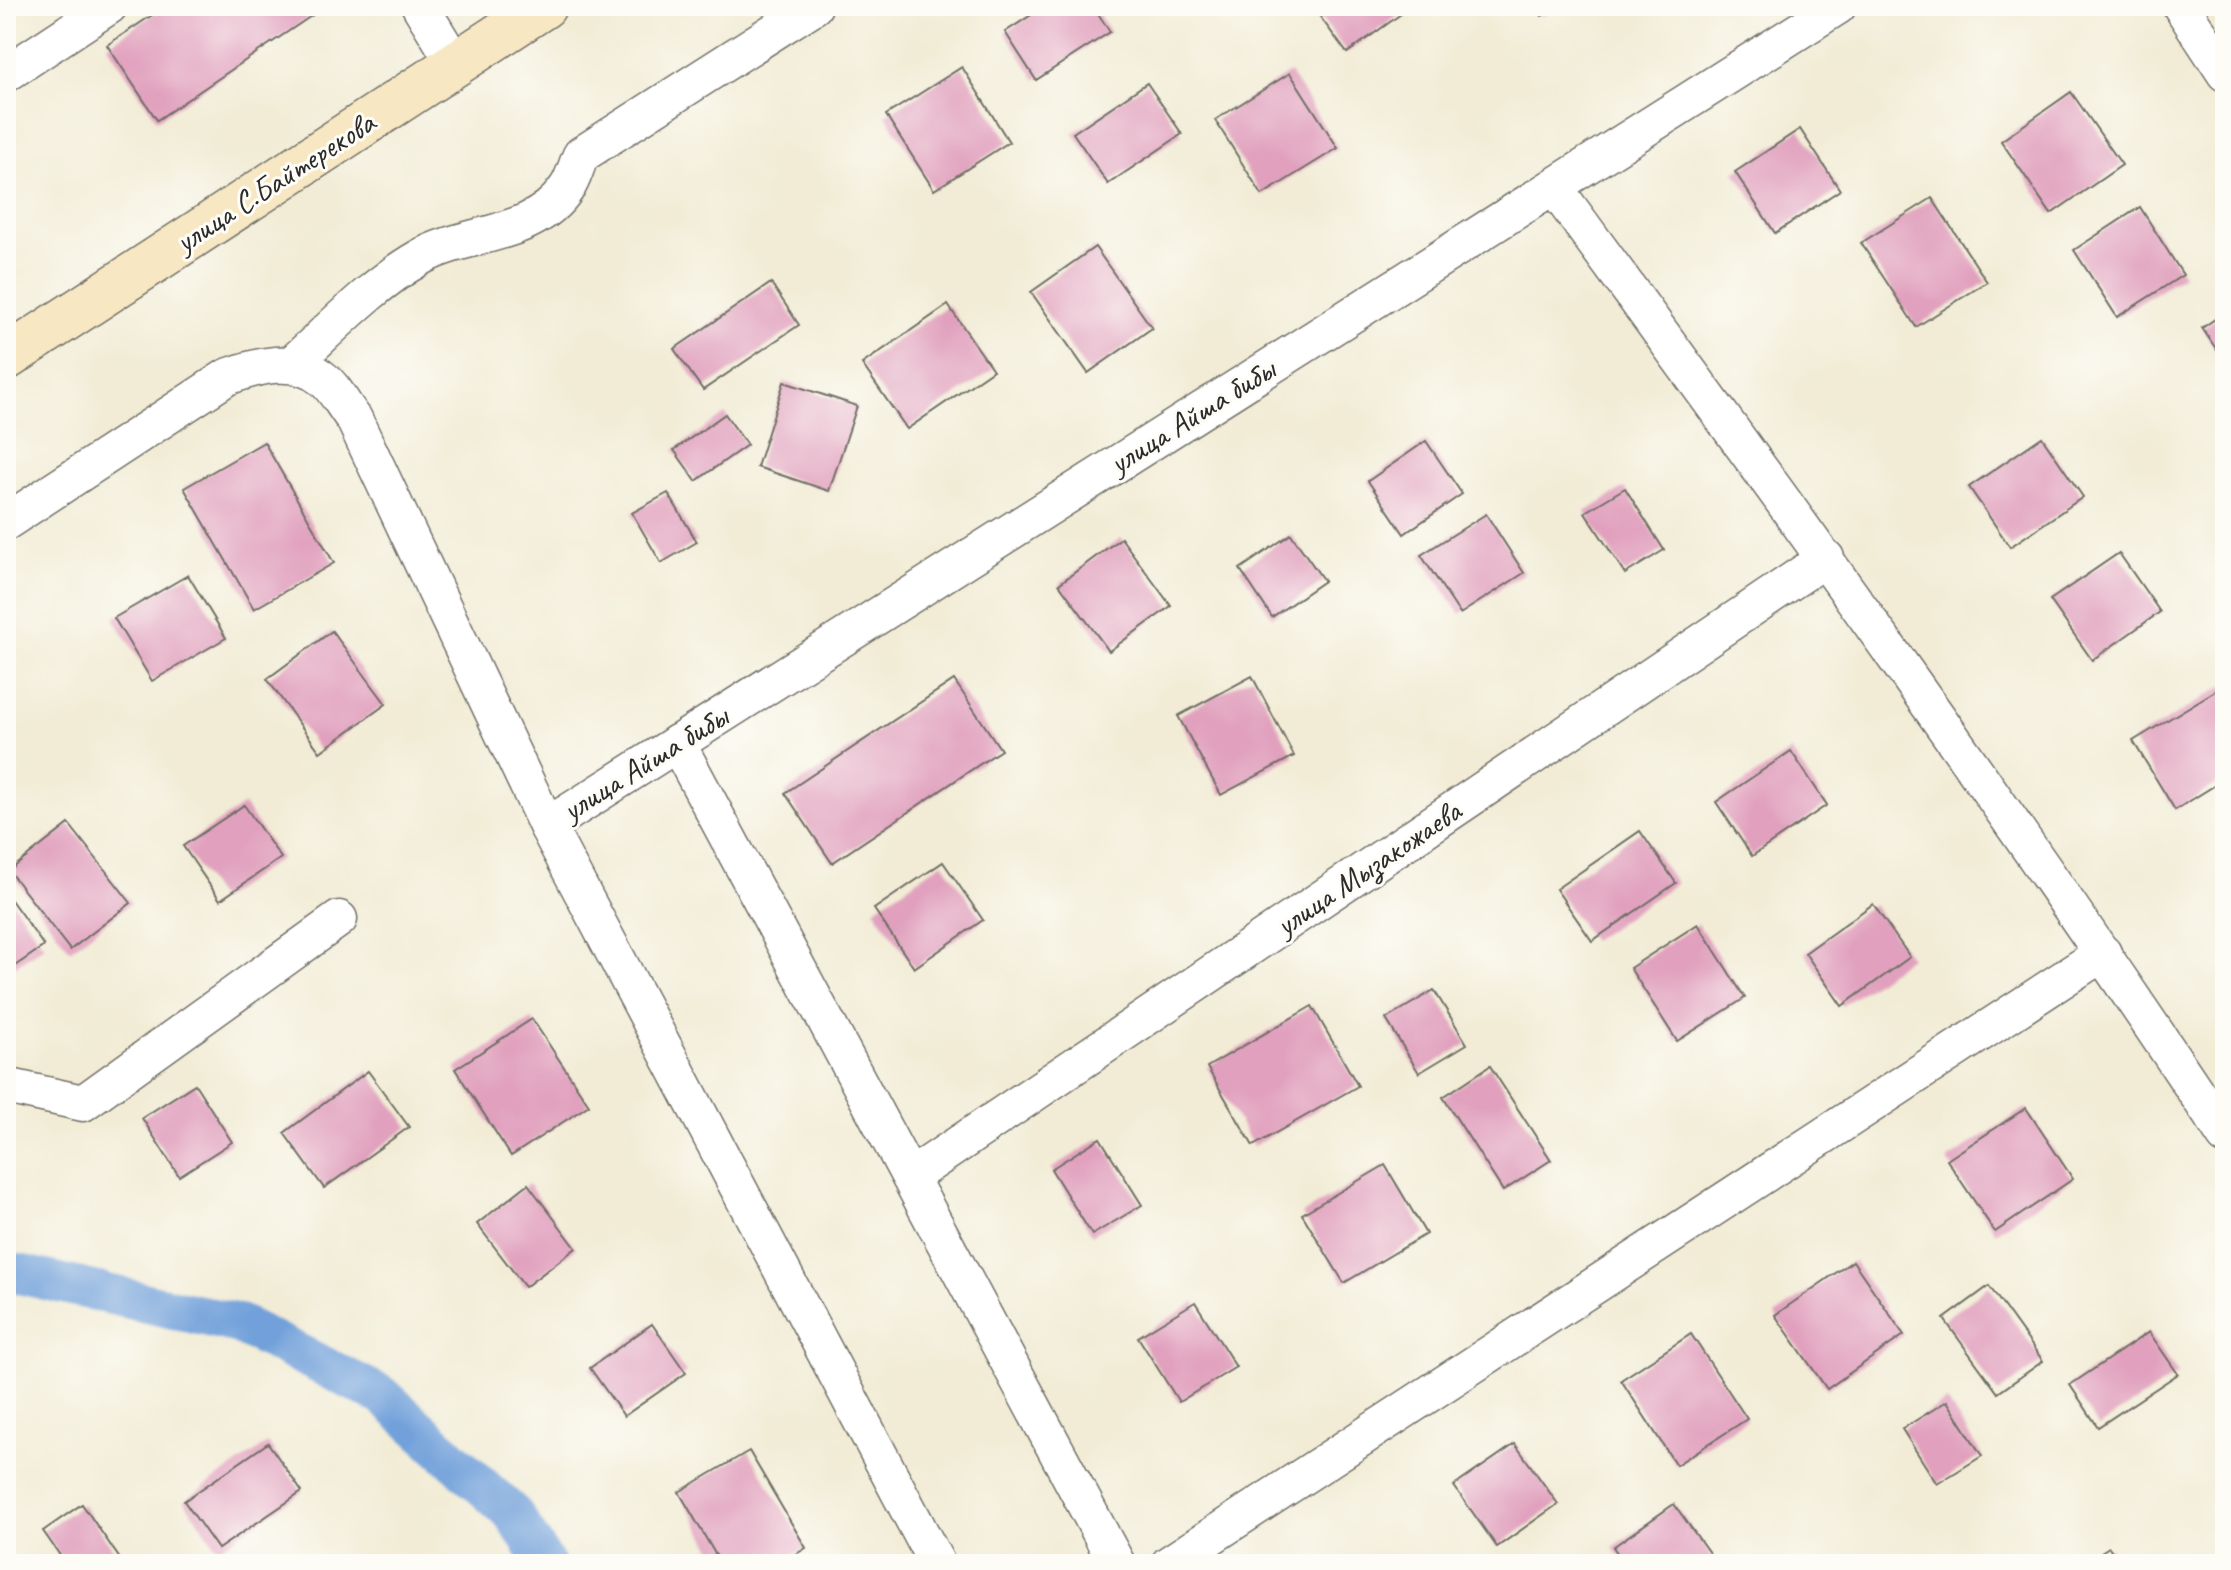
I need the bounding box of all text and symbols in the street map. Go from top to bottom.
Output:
street label: улица С.Байтерекова [166,101,384,263]
street label: улица Айша бибы [1100,348,1284,484]
street label: улица Айша бибы [553,695,737,831]
street label: улица Мызакожаева [1266,790,1471,946]

